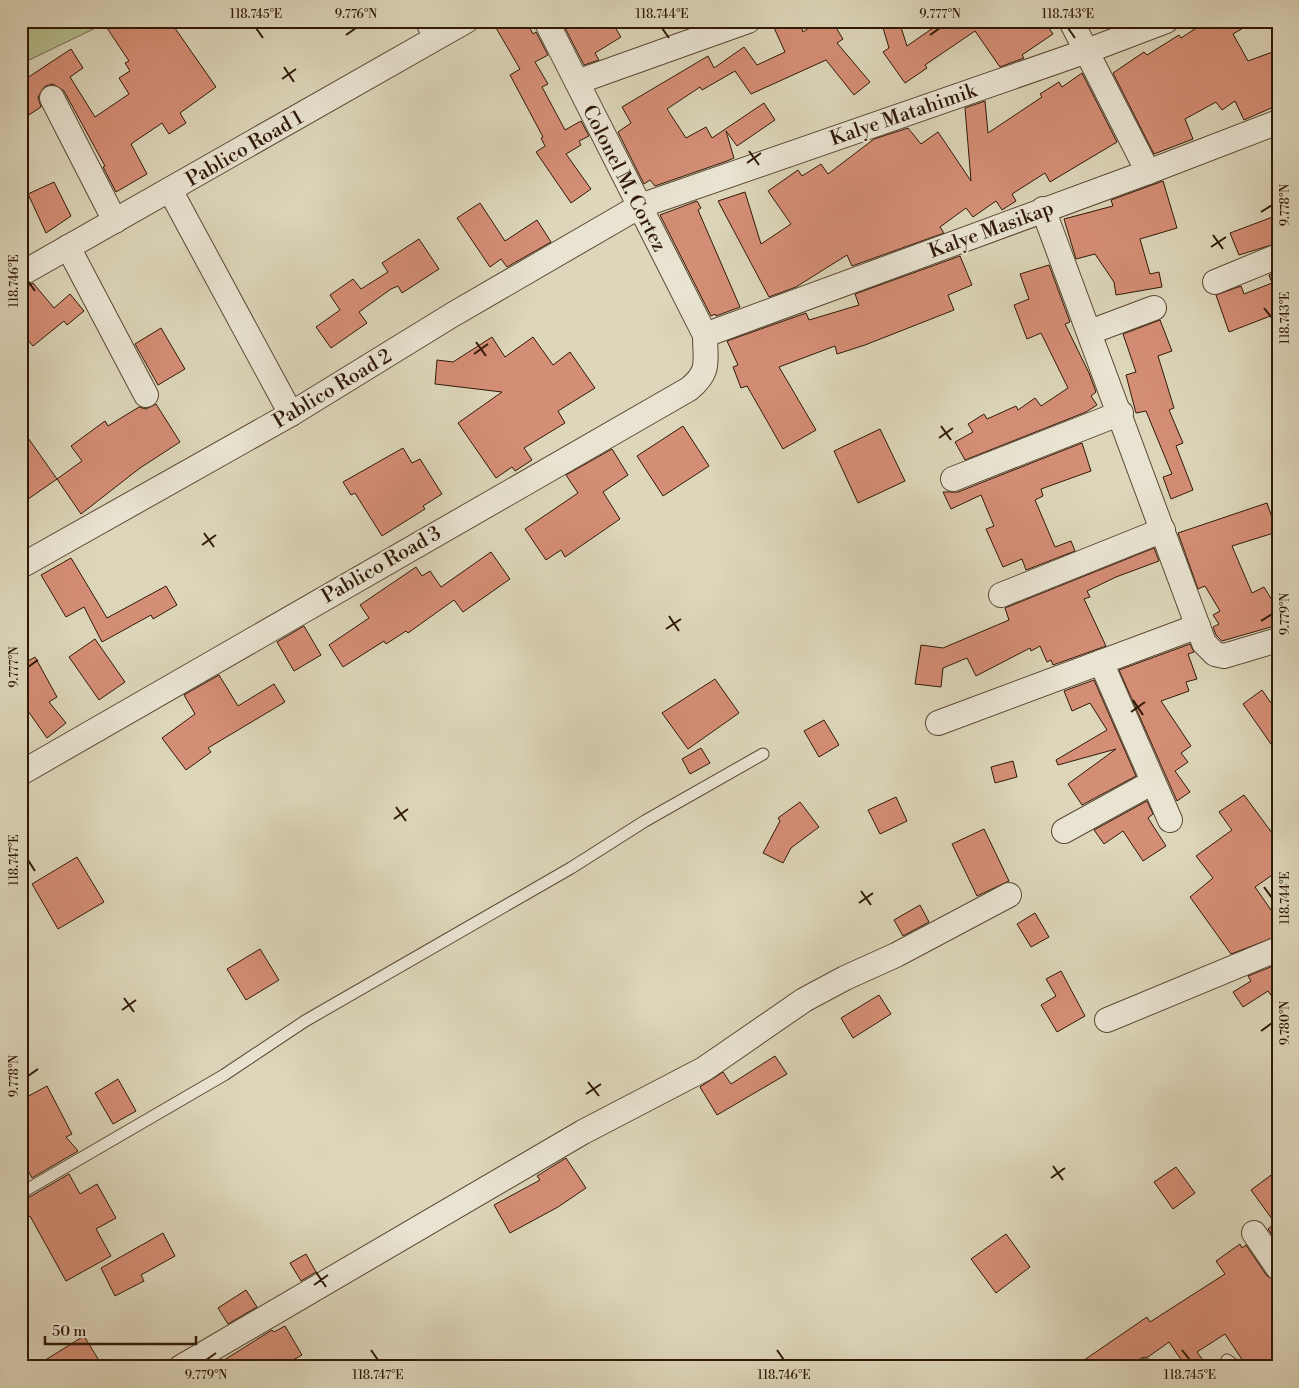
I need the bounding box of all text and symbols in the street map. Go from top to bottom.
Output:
text: 118.745°E [230,7,282,22]
text: 9.776°N [335,7,377,22]
text: 118.744°E [635,7,689,22]
text: 9.777°N [919,7,961,22]
text: 118.743°E [1042,7,1094,22]
street label: Kalye Matahimik [827,78,982,152]
street label: Colonel M. Cortez [576,101,671,256]
street label: Pablico Road 1 [182,105,308,193]
text: 9.778°N [1278,184,1293,226]
street label: Kalye Masikap [926,196,1057,265]
text: 118.746°E [7,255,22,308]
text: 118.743°E [1278,292,1293,344]
street label: Pablico Road 2 [269,344,397,435]
street label: Pablico Road 3 [318,521,446,610]
text: 9.779°N [1278,593,1293,635]
text: 9.777°N [7,646,22,688]
text: 118.747°E [7,834,22,886]
text: 118.744°E [1278,871,1293,925]
text: 9.780°N [1278,1001,1293,1045]
text: 9.778°N [7,1055,22,1097]
scale bar [45,1313,196,1345]
text: 50 m [52,1322,86,1341]
text: 9.779°N [185,1368,227,1383]
text: 118.747°E [352,1368,404,1383]
text: 118.746°E [758,1368,811,1383]
text: 118.745°E [1164,1368,1216,1383]

